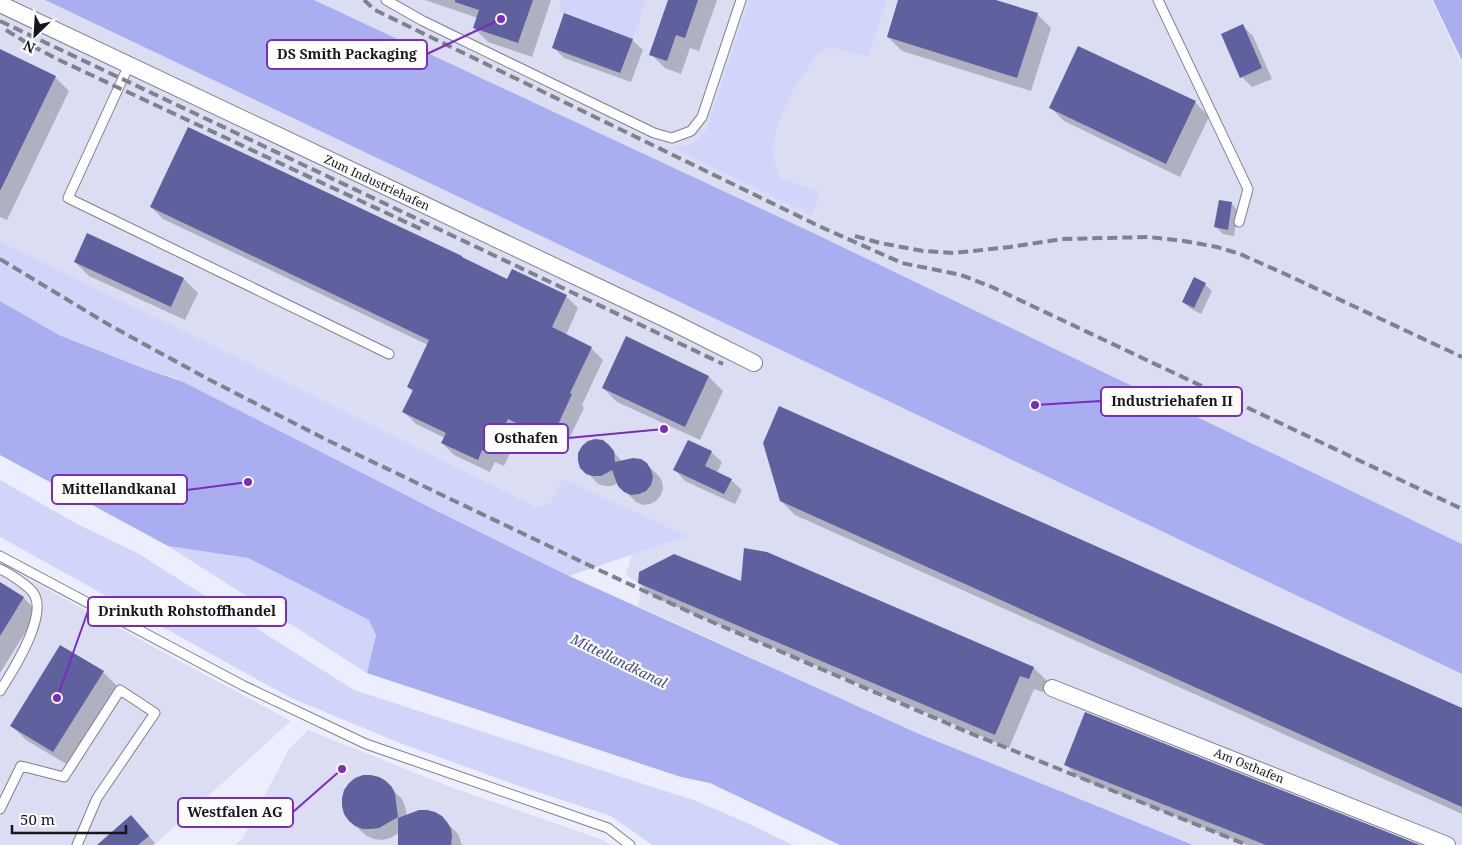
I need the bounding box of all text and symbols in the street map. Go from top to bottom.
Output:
north arrow [10,10,60,60]
text: N [20,36,38,58]
callout: DS Smith Packaging [267,40,427,69]
text: DS Smith Packaging [277,44,417,63]
street label: Zum Industriehafen [322,151,433,215]
callout: Industriehafen II [1101,387,1242,416]
text: Industriehafen II [1111,391,1233,410]
callout: Osthafen [484,424,568,453]
text: Osthafen [494,428,558,447]
callout: Mittellandkanal [52,475,187,504]
text: Mittellandkanal [62,479,176,498]
callout: Drinkuth Rohstoffhandel [88,597,286,626]
text: Drinkuth Rohstoffhandel [98,601,276,620]
water label: Mittellandkanal [567,629,671,692]
street label: Am Osthafen [1211,744,1287,787]
callout: Westfalen AG [178,798,293,827]
scale bar [12,802,126,834]
text: Westfalen AG [187,802,283,821]
text: 50 m [20,809,55,829]

